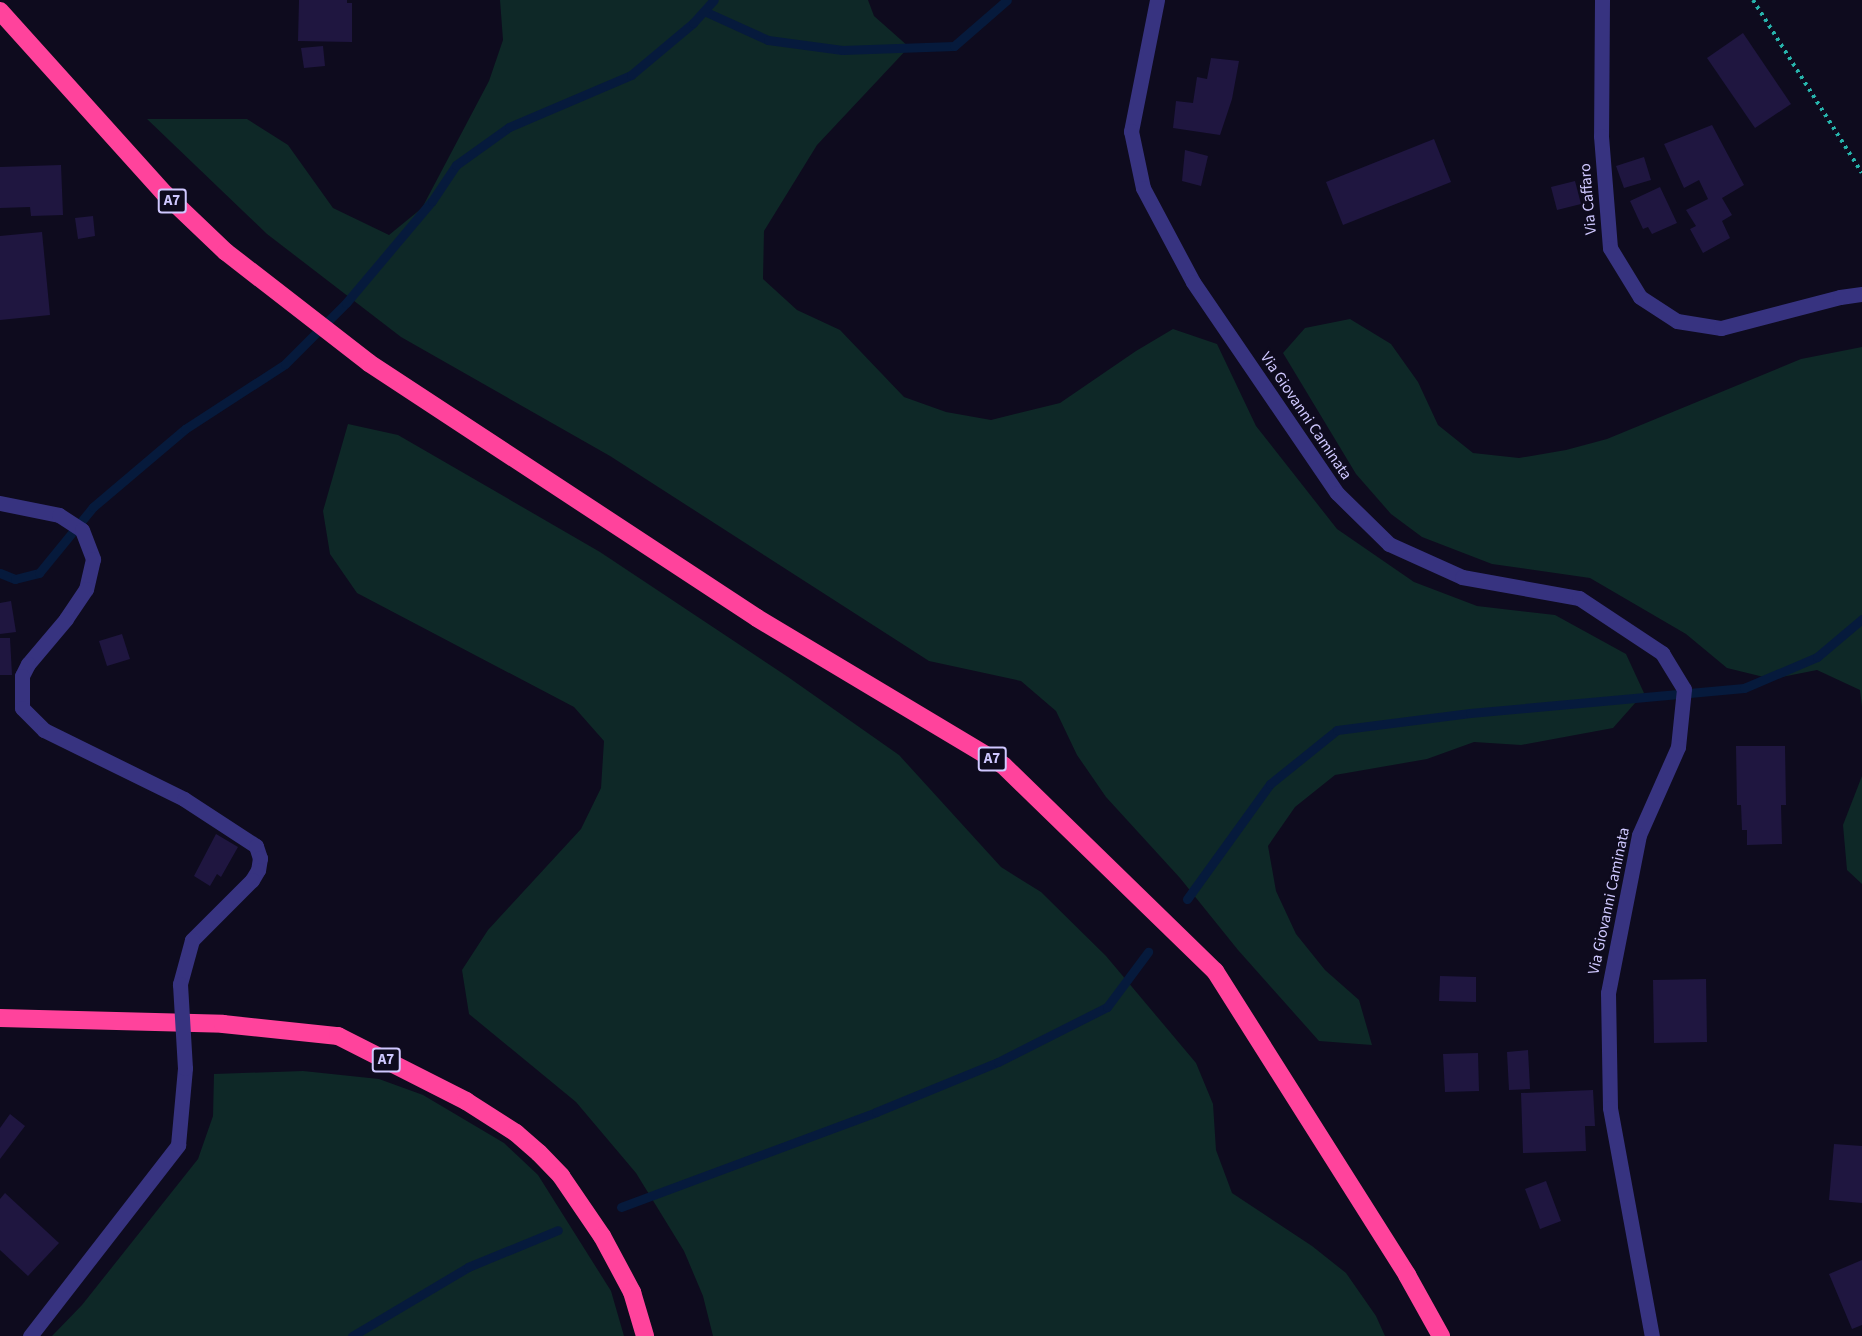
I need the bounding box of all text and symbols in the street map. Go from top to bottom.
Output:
street label: Via Caffaro [1575,162,1601,236]
road number: A7 [157,189,187,213]
street label: Via Giovanni Caminata [1256,349,1356,483]
road number: A7 [977,747,1007,771]
street label: Via Giovanni Caminata [1584,826,1634,976]
road number: A7 [371,1048,401,1072]

